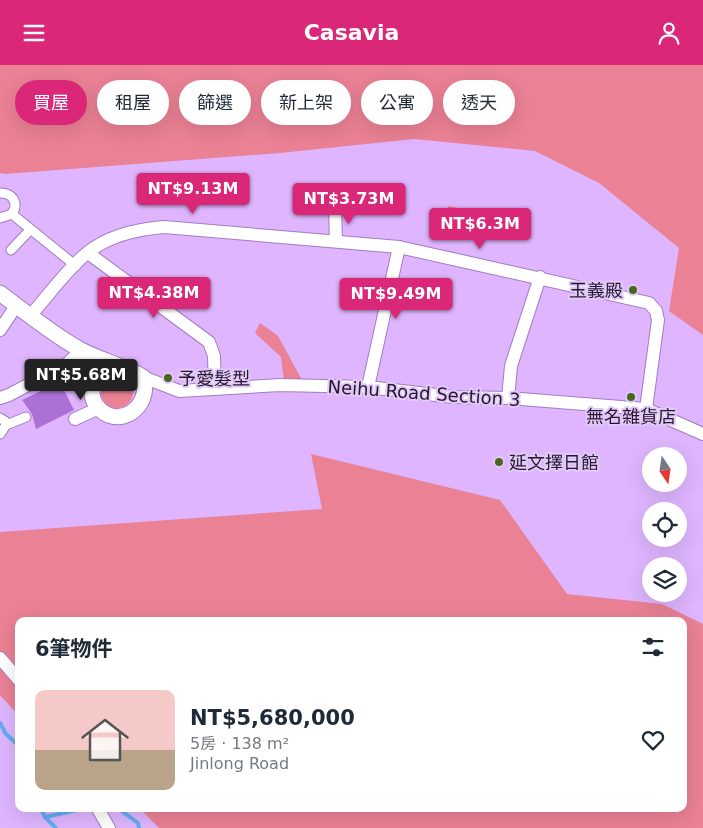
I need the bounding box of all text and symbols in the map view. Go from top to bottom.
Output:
icon: menu [20,19,48,47]
icon: person [655,19,683,47]
text: Casavia [304,20,399,45]
chip: 買屋 [15,80,87,125]
chip: 租屋 [97,80,169,125]
chip: 篩選 [179,80,251,125]
chip: 新上架 [261,80,351,125]
chip: 公寓 [361,80,433,125]
chip: 透天 [443,80,515,125]
pin: NT$9.13M [141,173,245,215]
text: NT$9.13M [148,179,238,198]
pin: NT$3.73M [297,183,401,225]
text: NT$3.73M [304,189,394,208]
pin: NT$6.3M [434,207,526,250]
text: NT$6.3M [440,214,520,233]
pin: NT$4.38M [102,277,206,319]
pin: NT$9.49M [344,277,448,320]
place label: 玉義殿 [569,280,623,301]
text: NT$4.38M [109,283,199,302]
text: NT$9.49M [351,284,441,303]
marker: 玉義殿 [627,284,639,296]
pin: NT$5.68M [29,359,133,401]
text: NT$5.68M [36,365,126,384]
place label: 予愛髮型 [178,368,250,389]
marker: 予愛髮型 [162,372,174,384]
street label: Neihu Road Section 3 [327,376,521,410]
marker: 無名雜貨店 [625,391,637,403]
place label: 無名雜貨店 [586,406,676,427]
north arrow [642,447,688,493]
map controls [642,447,687,602]
place label: 延文擇日館 [509,452,599,473]
marker: 延文擇日館 [493,456,505,468]
button: locate [642,502,687,547]
button: layers [642,557,687,602]
icon: filters [639,633,667,661]
text: 6筆物件 [35,637,113,661]
text: NT$5,680,000 [190,706,355,730]
icon: home [75,710,135,770]
icon: heart [639,726,667,754]
text: 5房 · 138 m² [190,734,289,753]
text: Jinlong Road [190,754,289,773]

